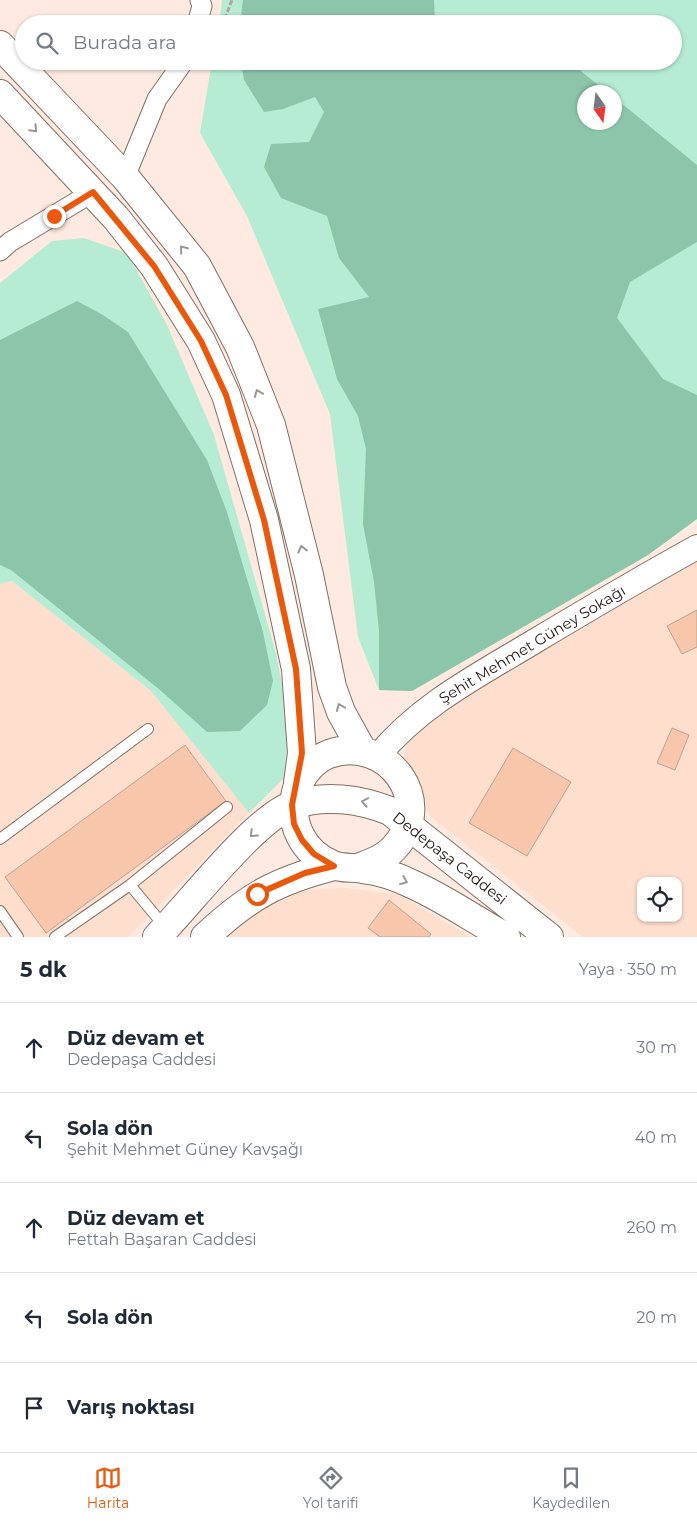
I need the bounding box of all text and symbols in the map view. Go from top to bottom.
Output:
search box [15,15,682,70]
icon: search [33,29,61,57]
text: Burada ara [73,31,177,54]
north arrow [577,85,622,130]
one-way arrow [28,124,37,133]
route end [43,205,66,228]
one-way arrow [180,246,189,255]
one-way arrow [254,389,264,398]
one-way arrow [298,545,308,554]
street label: Şehit Mehmet Güney Sokağı [435,581,629,707]
one-way arrow [336,703,346,712]
one-way arrow [360,798,369,808]
street label: Dedepaşa Caddesi [389,807,511,909]
one-way arrow [250,828,259,837]
one-way arrow [400,875,408,885]
map controls [637,877,682,922]
button: locate [637,877,682,922]
route start [246,883,269,906]
text: 5 dk [20,957,67,982]
text: Yaya · 350 m [579,960,677,979]
text: Düz devam et [67,1027,205,1050]
icon: ahead [20,1034,48,1062]
text: 30 m [636,1038,677,1057]
text: Dedepaşa Caddesi [67,1050,216,1069]
text: Sola dön [67,1117,153,1140]
icon: left [20,1124,48,1152]
text: 40 m [635,1128,677,1147]
text: Şehit Mehmet Güney Kavşağı [67,1140,303,1159]
text: Düz devam et [67,1207,205,1230]
icon: ahead [20,1214,48,1242]
text: 260 m [626,1218,677,1237]
text: Fettah Başaran Caddesi [67,1230,257,1249]
icon: left [20,1304,48,1332]
text: Sola dön [67,1306,153,1329]
text: 20 m [636,1308,677,1327]
icon: arrive [20,1394,48,1422]
text: Varış noktası [67,1396,195,1419]
tab: Harita [87,1464,129,1512]
tab: Yol tarifi [303,1464,359,1512]
tab: Kaydedilen [532,1464,610,1512]

